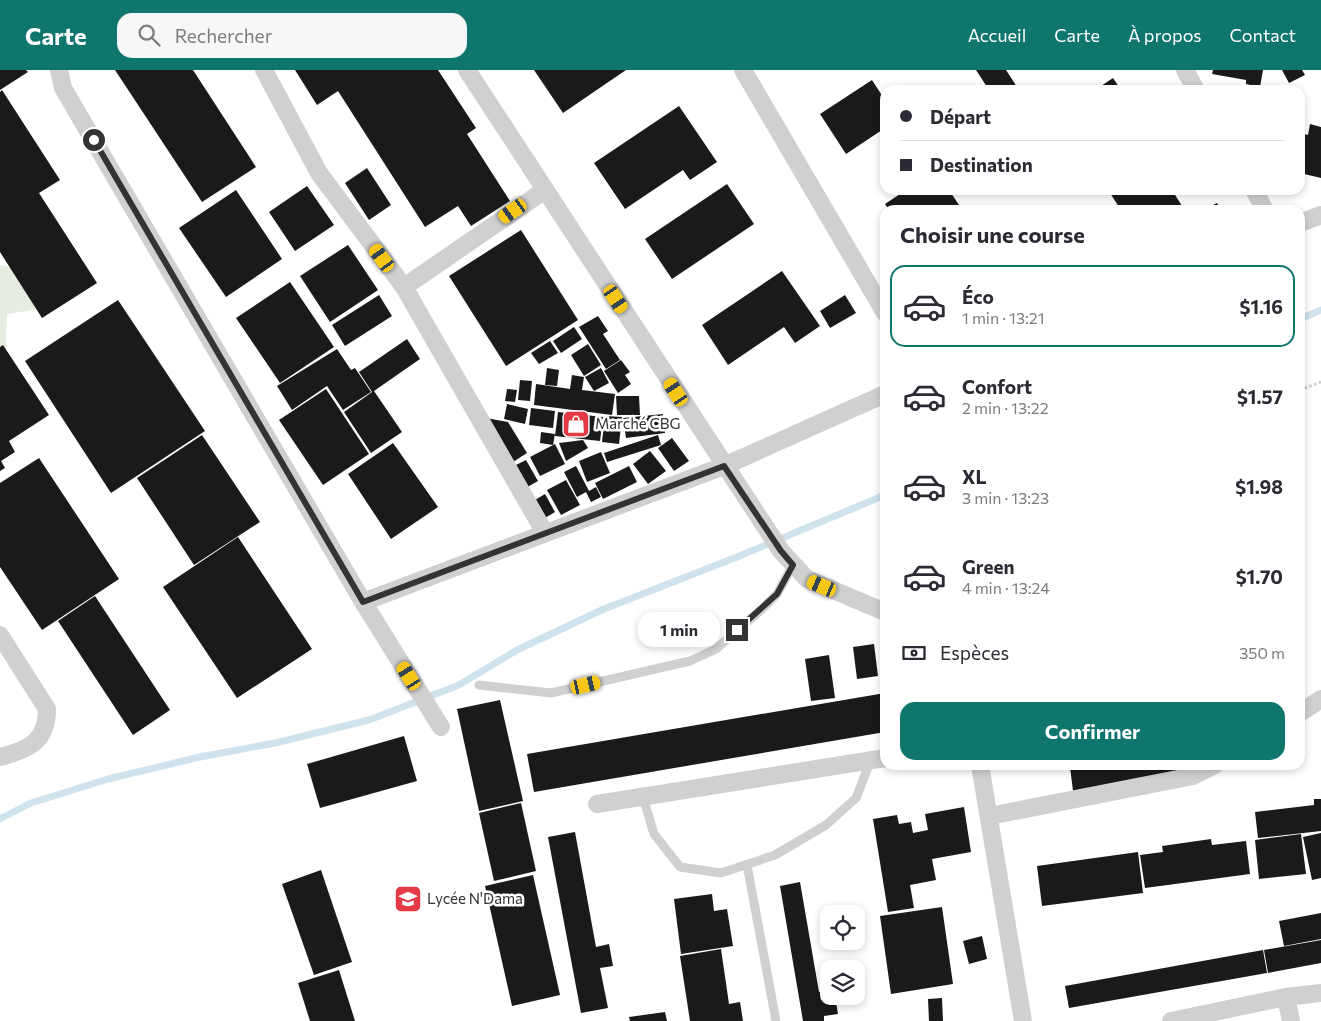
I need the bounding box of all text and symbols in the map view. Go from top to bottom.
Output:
search box [117,13,467,58]
text: Carte [25,21,87,50]
icon: search [135,21,163,49]
text: Rechercher [175,24,272,47]
text: Accueil [968,24,1026,46]
text: Carte [1054,24,1100,46]
text: À propos [1128,24,1202,46]
text: Contact [1230,24,1296,46]
text: Départ [930,105,991,128]
route start [83,129,105,151]
text: Destination [930,153,1033,176]
car [496,196,529,226]
text: Choisir une course [900,221,1085,248]
car [367,241,396,275]
car [601,282,630,316]
icon: car [902,284,947,329]
text: Éco [962,285,994,308]
text: $1.16 [1240,295,1283,318]
text: 1 min · 13:21 [962,308,1045,327]
icon: car [902,374,947,419]
car [661,375,690,409]
text: Confort [962,375,1032,398]
text: $1.57 [1237,385,1283,408]
text: 2 min · 13:22 [962,398,1049,417]
shop icon: Marché CBG [561,409,591,439]
place label: Marché CBG [595,414,681,432]
icon: car [902,464,947,509]
text: XL [962,465,987,488]
text: $1.98 [1235,475,1283,498]
text: 3 min · 13:23 [962,488,1049,507]
icon: car [902,554,947,599]
text: Green [962,555,1014,578]
text: $1.70 [1236,565,1283,588]
car [805,573,838,599]
text: 4 min · 13:24 [962,578,1050,597]
callout: 1 min [637,612,720,648]
route end [726,619,748,641]
text: 1 min [660,620,698,639]
icon: cash [900,639,928,667]
text: Espèces [940,641,1009,664]
text: 350 m [1239,643,1285,662]
car [394,659,423,693]
car [569,674,602,696]
button: Confirmer [900,702,1285,760]
school or university icon: Lycée N'Dama [393,884,423,914]
place label: Lycée N'Dama [427,889,523,907]
map controls [820,905,865,1005]
button: locate [820,905,865,950]
button: layers [820,960,865,1005]

